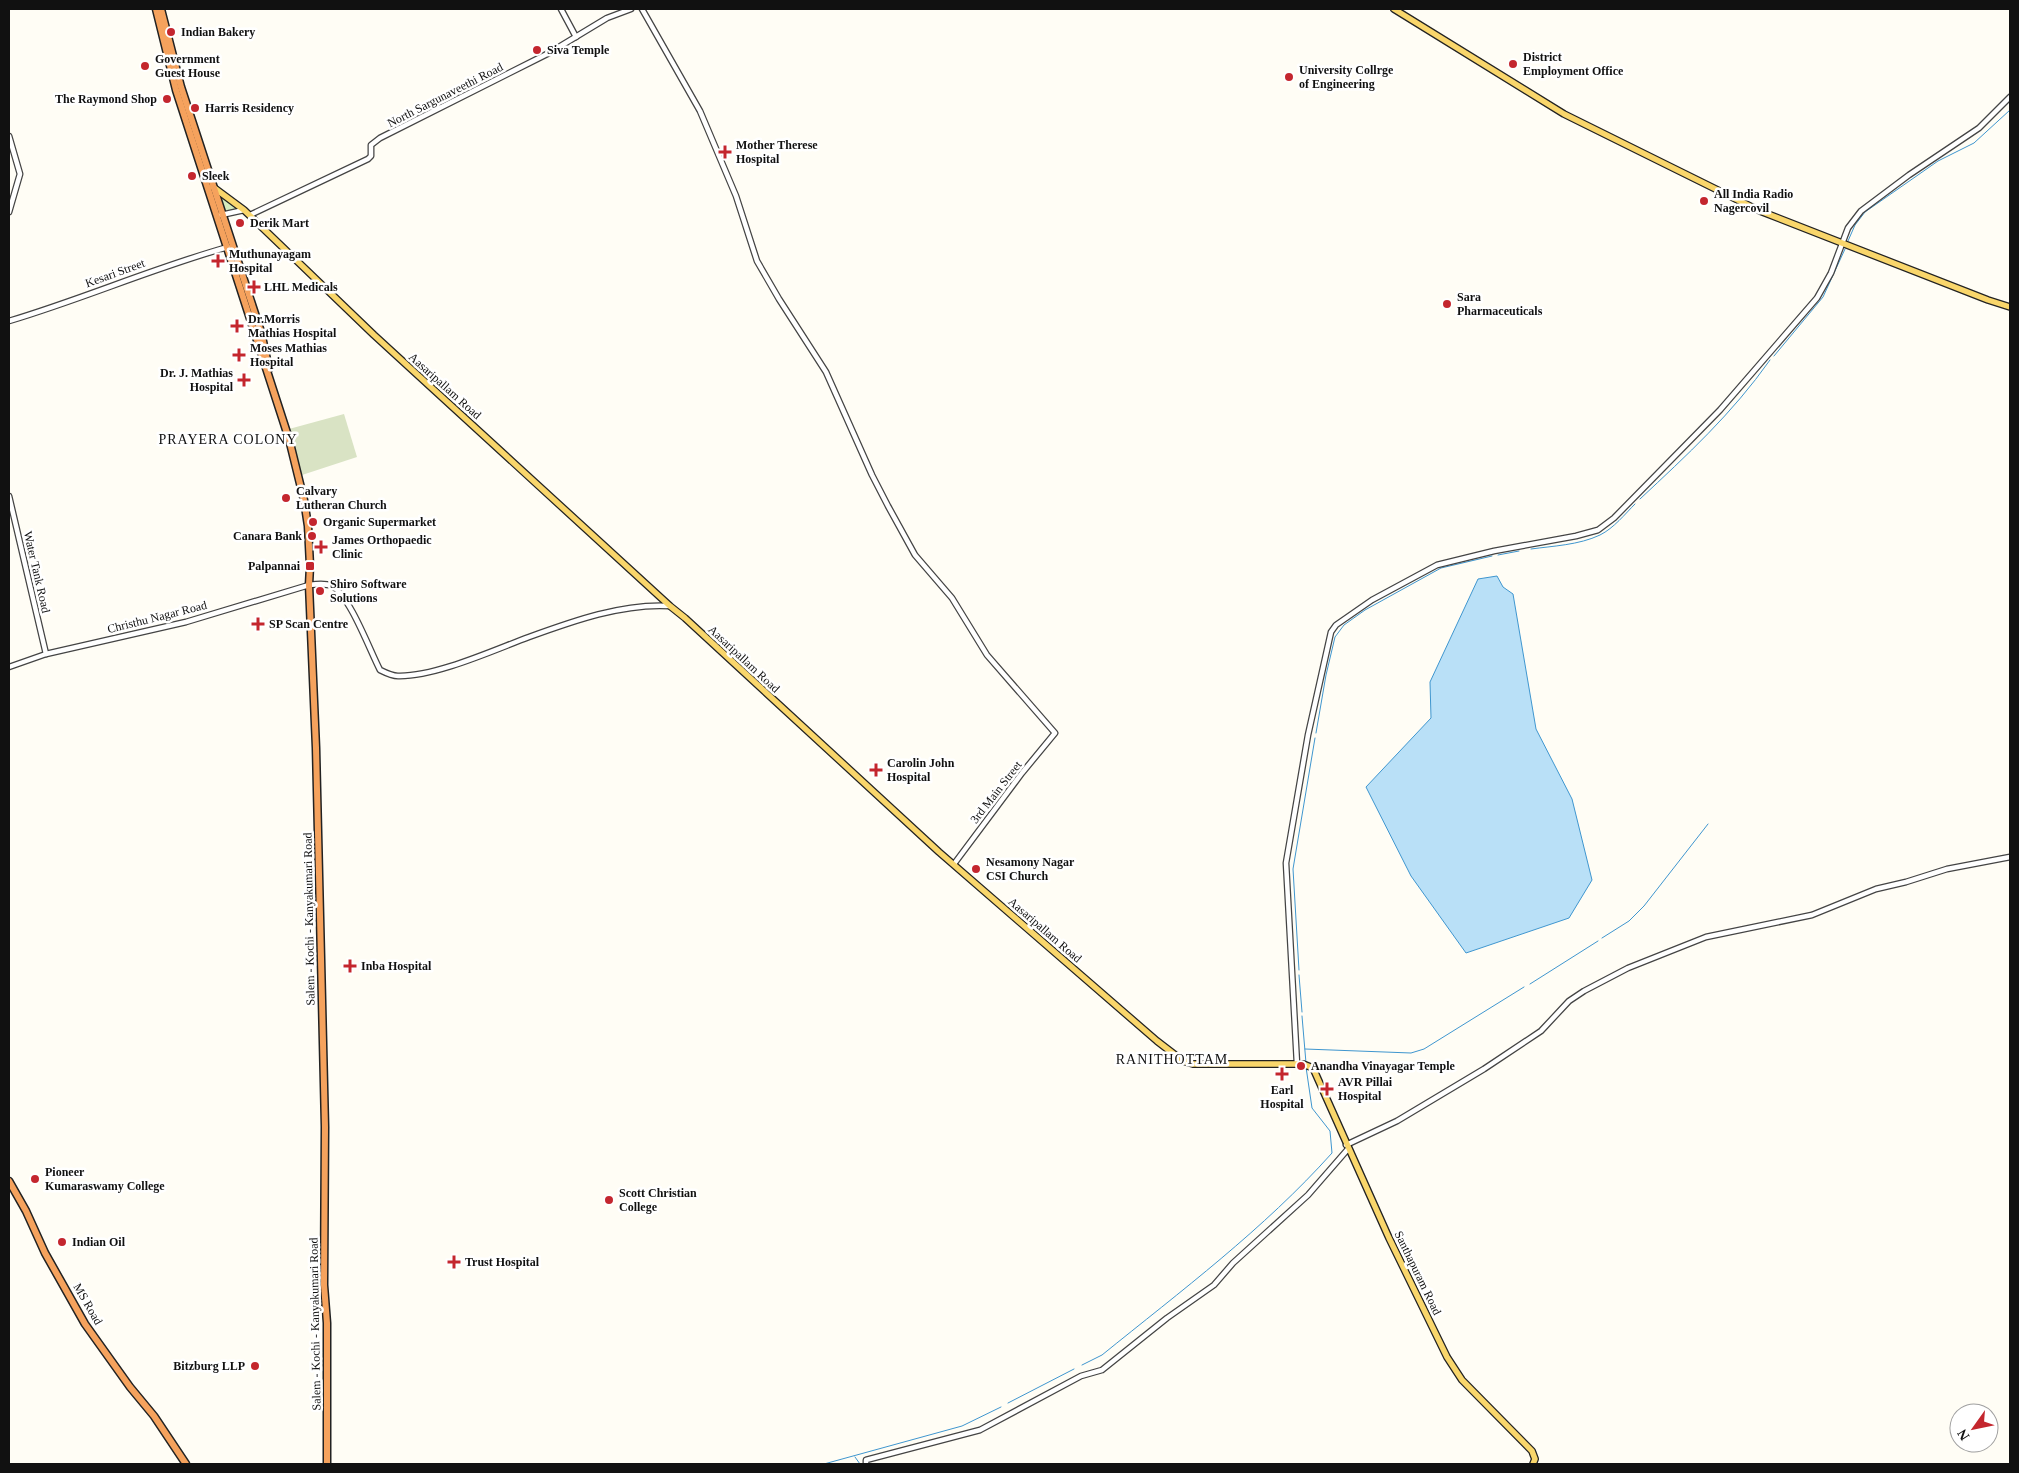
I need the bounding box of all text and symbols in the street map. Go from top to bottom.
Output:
place label: Indian Bakery [181,25,255,39]
marker: Indian Bakery [165,26,177,38]
place label: Siva Temple [547,43,610,57]
marker: Siva Temple [531,44,543,56]
place label: District Employment Office [1523,50,1624,78]
place label: Government Guest House [155,52,221,80]
marker: District Employment Office [1507,58,1519,70]
marker: Government Guest House [139,60,151,72]
street label: North Sargunaveethi Road [385,60,505,130]
place label: University Collrge of Engineering [1299,63,1394,91]
marker: University Collrge of Engineering [1283,71,1295,83]
place label: The Raymond Shop [55,92,157,106]
marker: The Raymond Shop [161,93,173,105]
place label: Harris Residency [205,101,294,115]
marker: Harris Residency [189,102,201,114]
place label: Mother Therese Hospital [736,138,818,166]
marker: Mother Therese Hospital [718,145,732,159]
place label: Sleek [202,169,230,183]
marker: Sleek [186,170,198,182]
place label: All India Radio Nagercovil [1714,187,1793,215]
marker: All India Radio Nagercovil [1698,195,1710,207]
place label: Derik Mart [250,216,309,230]
marker: Derik Mart [234,217,246,229]
place label: Muthunayagam Hospital [229,247,311,275]
marker: Muthunayagam Hospital [211,254,225,268]
street label: Kesari Street [83,256,147,290]
place label: LHL Medicals [264,280,338,294]
marker: LHL Medicals [248,281,260,293]
place label: Sara Pharmaceuticals [1457,290,1543,318]
marker: Sara Pharmaceuticals [1441,298,1453,310]
place label: Dr.Morris Mathias Hospital [248,312,337,340]
marker: Dr.Morris Mathias Hospital [230,319,244,333]
place label: Moses Mathias Hospital [250,341,327,369]
marker: Moses Mathias Hospital [232,348,246,362]
street label: Aasaripallam Road [406,350,484,422]
place label: Dr. J. Mathias Hospital [160,366,234,394]
marker: Dr. J. Mathias Hospital [237,373,251,387]
district label: PRAYERA COLONY [158,432,298,447]
place label: Calvary Lutheran Church [296,484,387,512]
marker: Calvary Lutheran Church [280,492,292,504]
place label: Organic Supermarket [323,515,436,529]
marker: Organic Supermarket [307,516,319,528]
place label: Canara Bank [233,529,302,543]
street label: Water Tank Road [21,530,53,614]
marker: Canara Bank [306,530,318,542]
place label: James Orthopaedic Clinic [332,533,432,561]
marker: James Orthopaedic Clinic [314,540,328,554]
place label: Palpannai [248,559,301,573]
marker: Palpannai [304,560,316,572]
place label: Shiro Software Solutions [330,577,407,605]
marker: Shiro Software Solutions [314,585,326,597]
street label: Christhu Nagar Road [106,598,208,636]
marker: SP Scan Centre [251,617,265,631]
place label: SP Scan Centre [269,617,349,631]
street label: Aasaripallam Road [705,622,783,696]
place label: Carolin John Hospital [887,756,955,784]
street label: 3rd Main Street [967,757,1025,826]
marker: Carolin John Hospital [869,763,883,777]
street label: Salem - Kochi - Kanyakumari Road [300,832,318,1006]
place label: Nesamony Nagar CSI Church [986,855,1075,883]
marker: Nesamony Nagar CSI Church [970,863,982,875]
street label: Aasaripallam Road [1006,894,1084,966]
marker: Inba Hospital [343,959,357,973]
place label: Inba Hospital [361,959,432,973]
district label: RANITHOTTAM [1116,1052,1228,1067]
place label: Anandha Vinayagar Temple [1311,1059,1455,1073]
marker: Anandha Vinayagar Temple [1295,1060,1307,1072]
marker: Earl Hospital [1275,1067,1289,1081]
place label: AVR Pillai Hospital [1338,1075,1393,1103]
marker: AVR Pillai Hospital [1320,1082,1334,1096]
place label: Earl Hospital [1260,1083,1304,1111]
place label: Pioneer Kumaraswamy College [45,1165,165,1193]
marker: Pioneer Kumaraswamy College [29,1173,41,1185]
place label: Scott Christian College [619,1186,697,1214]
marker: Scott Christian College [603,1194,615,1206]
street label: Santhapuram Road [1392,1229,1444,1317]
place label: Indian Oil [72,1235,126,1249]
marker: Indian Oil [56,1236,68,1248]
street label: Salem - Kochi - Kanyakumari Road [306,1237,324,1411]
marker: Trust Hospital [447,1255,461,1269]
place label: Trust Hospital [465,1255,540,1269]
street label: MS Road [71,1281,105,1327]
place label: Bitzburg LLP [173,1359,245,1373]
marker: Bitzburg LLP [249,1360,261,1372]
north arrow [1949,1403,1999,1453]
text: N [1954,1426,1973,1443]

